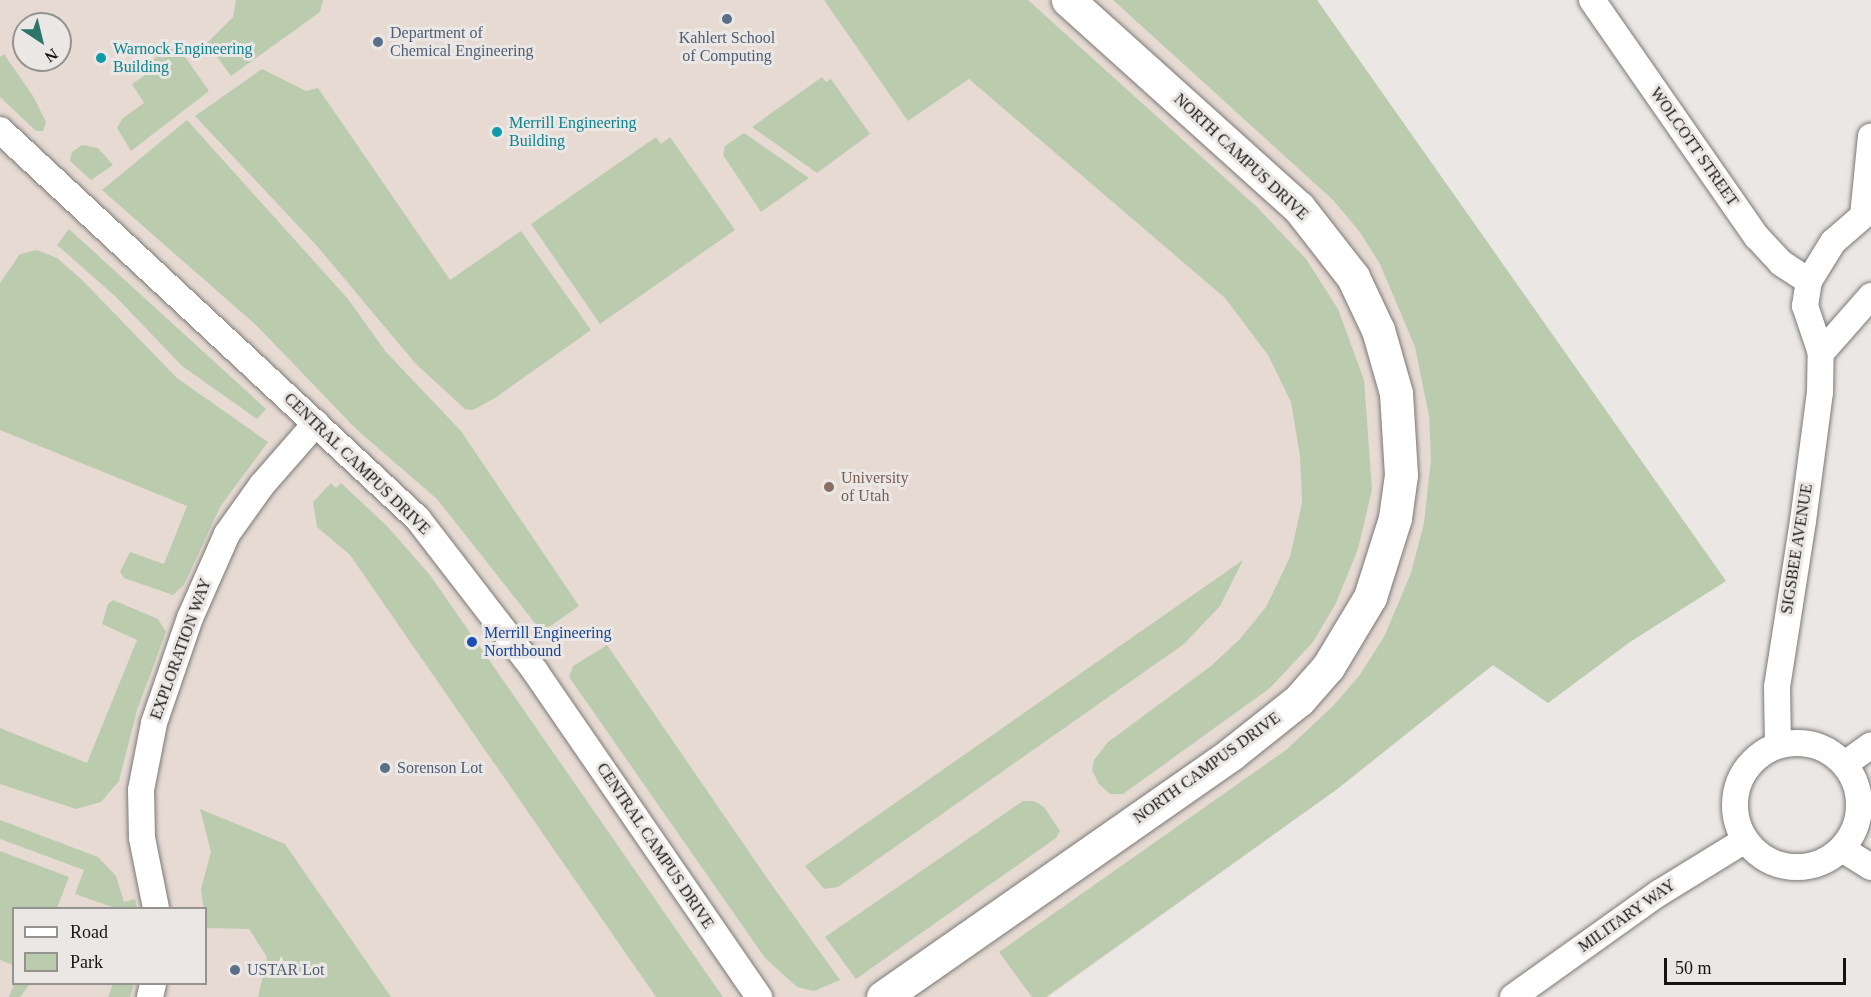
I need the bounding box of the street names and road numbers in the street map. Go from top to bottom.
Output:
street label: WOLCOTT STREET [1646,84,1742,210]
street label: NORTH CAMPUS DRIVE [1170,90,1312,224]
street label: CENTRAL CAMPUS DRIVE [280,389,434,539]
street label: SIGSBEE AVENUE [1777,482,1817,616]
street label: EXPLORATION WAY [146,576,216,722]
street label: NORTH CAMPUS DRIVE [1130,708,1284,828]
street label: CENTRAL CAMPUS DRIVE [592,759,718,933]
street label: MILITARY WAY [1574,875,1680,957]

